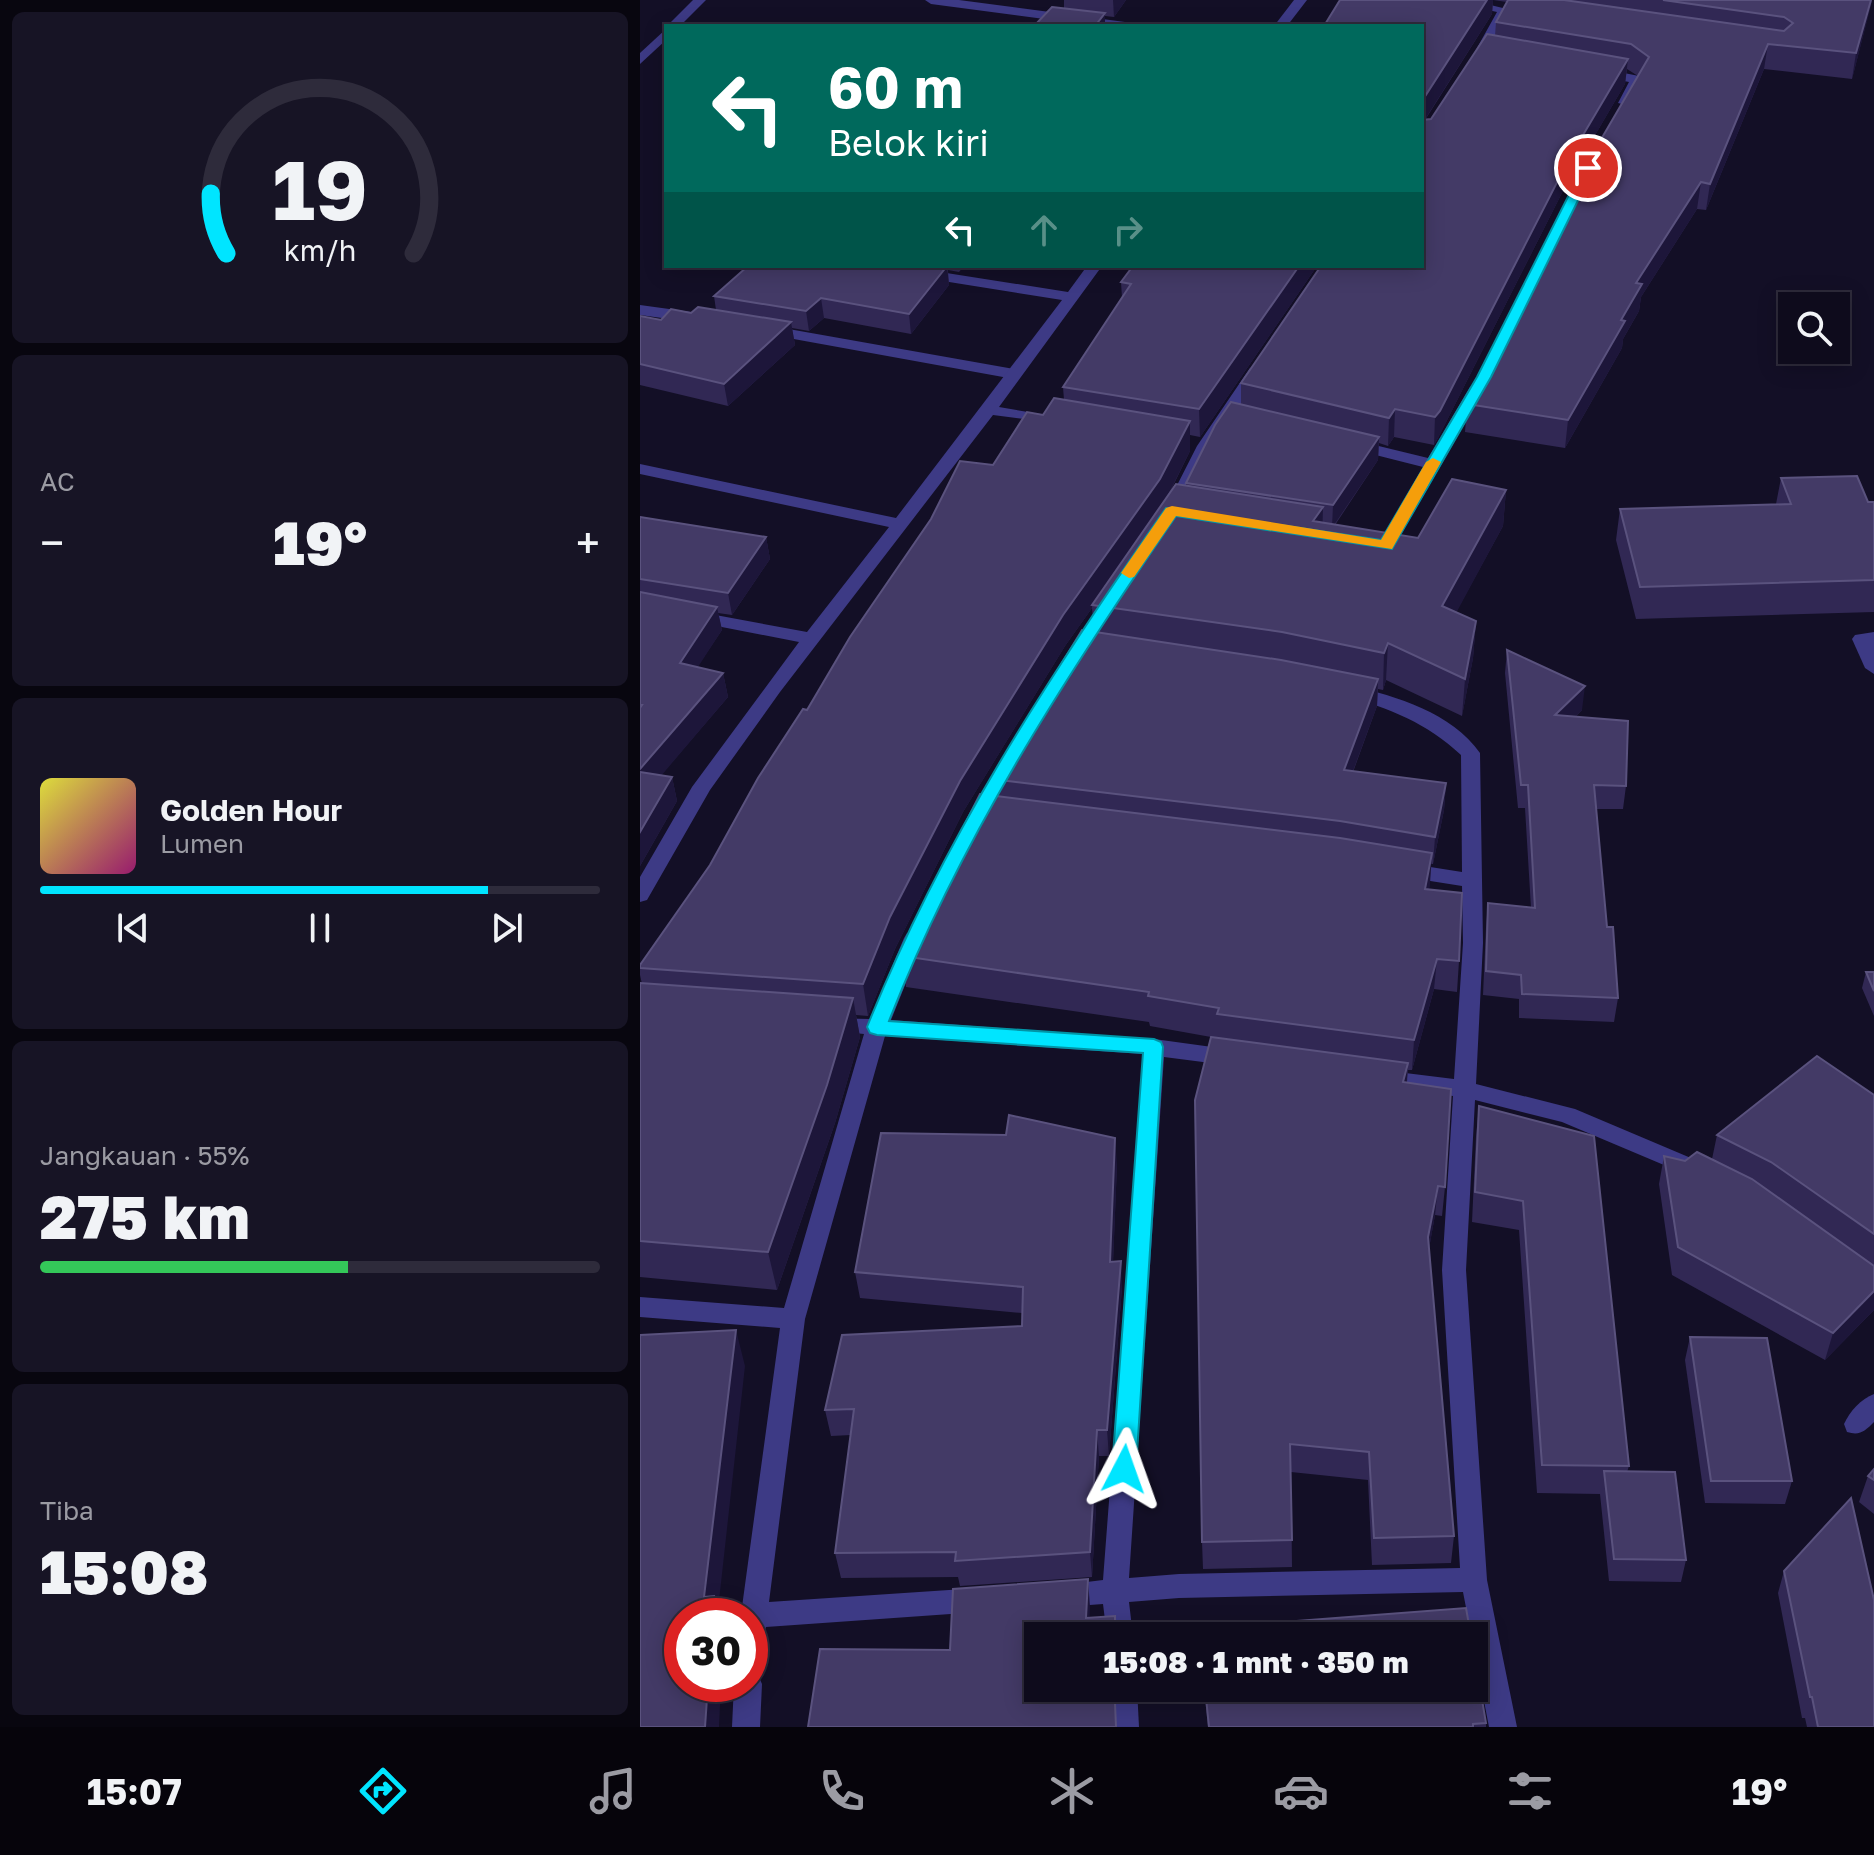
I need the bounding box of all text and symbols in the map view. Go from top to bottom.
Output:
text: 60 m [828,53,963,120]
icon: left [696,56,800,160]
text: Belok kiri [828,121,989,164]
pin [1554,134,1622,202]
text: 19 [272,137,368,237]
icon: arrive [1566,146,1610,190]
icon: left [938,208,982,252]
icon: ahead [1022,208,1066,252]
icon: right [1106,208,1150,252]
text: km/h [284,233,356,267]
map controls [1778,292,1850,364]
button: search [1778,292,1850,364]
text: AC [40,466,75,497]
text: 19° [273,506,367,578]
text: − [40,516,64,569]
text: + [576,516,600,569]
text: Golden Hour [160,792,342,828]
text: Lumen [160,828,244,859]
icon: previous [111,906,155,950]
icon: pause [298,906,342,950]
icon: next [485,906,529,950]
text: Jangkauan · 55% [40,1140,249,1171]
text: 275 km [40,1180,250,1252]
position arrow [1082,1427,1166,1511]
text: Tiba [40,1495,94,1526]
text: 15:08 [40,1535,208,1607]
speed limit sign: 30 [664,1598,768,1702]
text: 15:08 · 1 mnt · 350 m [1104,1644,1408,1680]
icon: directions [355,1763,411,1819]
icon: music [585,1763,641,1819]
icon: phone [814,1763,870,1819]
icon: climate [1044,1763,1100,1819]
icon: car [1273,1763,1329,1819]
icon: filters [1502,1763,1558,1819]
text: 15:07 [87,1770,182,1813]
text: 19° [1732,1770,1787,1813]

